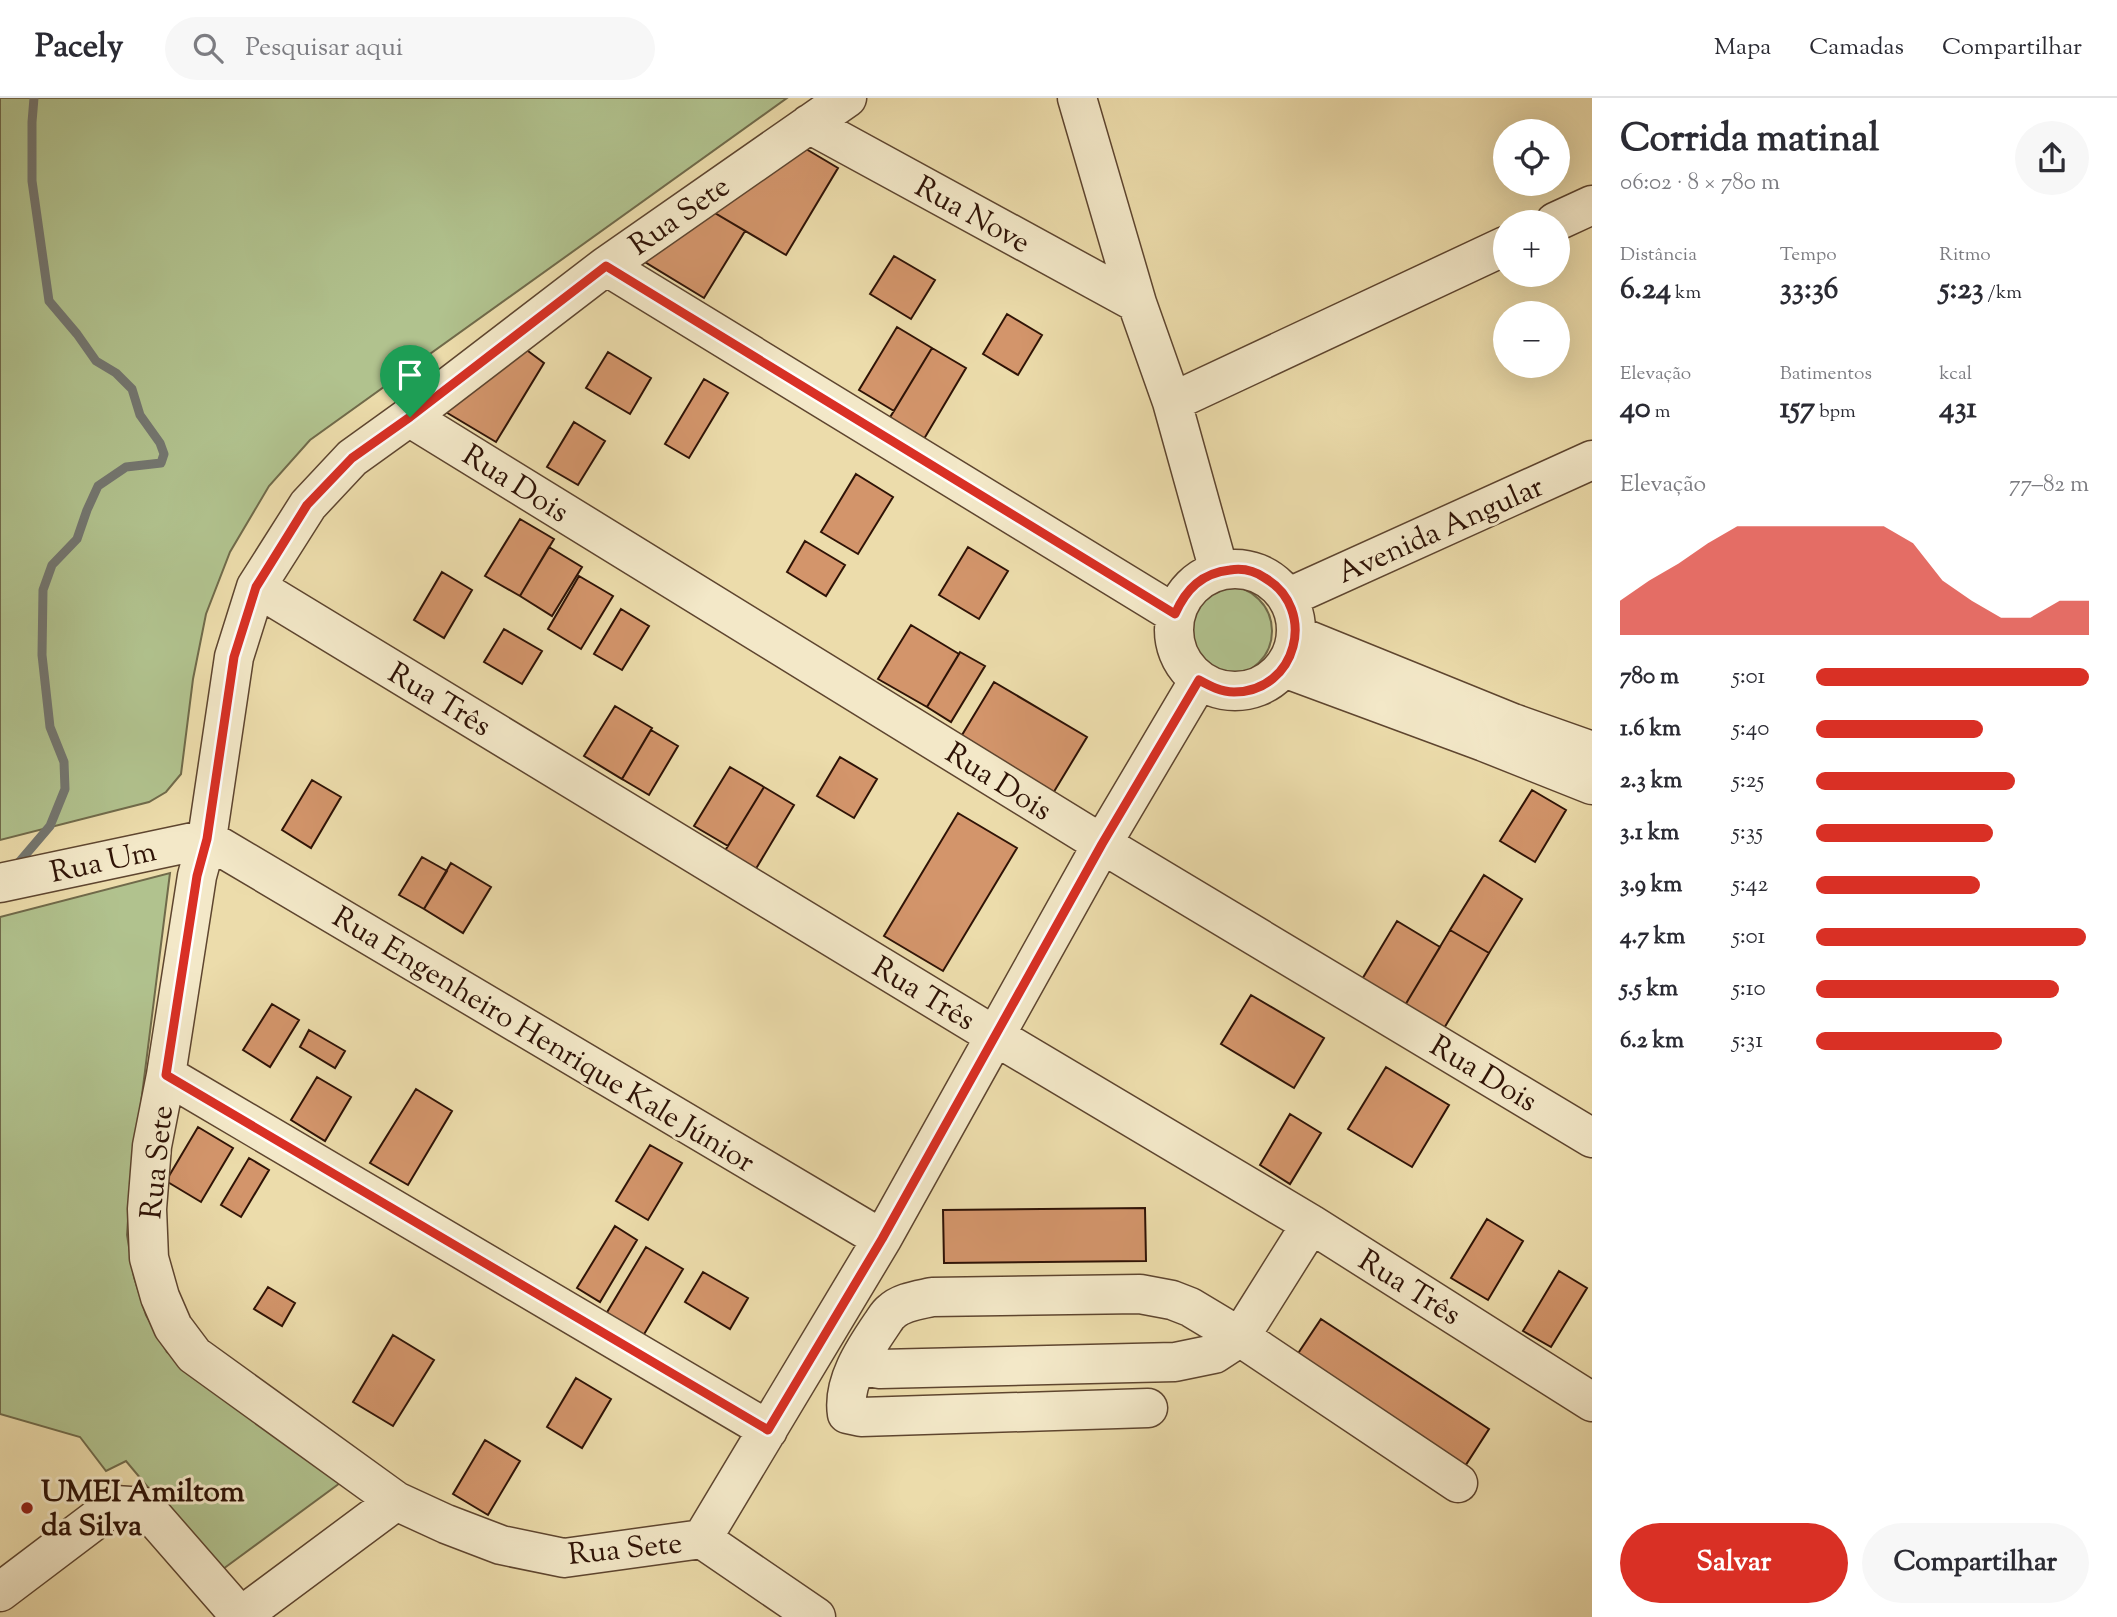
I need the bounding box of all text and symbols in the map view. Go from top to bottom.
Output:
search box [165,17,655,80]
text: Pacely [35,24,123,72]
icon: search [189,29,227,67]
text: Pesquisar aqui [245,30,403,67]
text: Mapa [1714,31,1771,65]
text: Camadas [1809,31,1904,65]
text: Compartilhar [1942,31,2082,65]
text: Corrida matinal [1620,114,1879,168]
map controls [1493,119,1570,378]
button: locate [1493,119,1570,196]
button: share [2015,121,2089,195]
street label: Rua Sete [621,167,740,267]
street label: Rua Nove [906,167,1037,266]
text: 06:02 · 8 × 780 m [1620,167,1780,200]
button: + [1493,210,1570,287]
text: Distância [1620,242,1697,269]
text: Tempo [1780,242,1837,269]
text: Ritmo [1939,242,1991,269]
text: 6.24 [1620,269,1671,312]
text: 33:36 [1780,269,1838,312]
text: 5:23 [1939,269,1984,312]
text: km [1671,280,1701,307]
text: /km [1984,280,2022,307]
button: − [1493,301,1570,378]
pin [380,345,440,417]
icon: arrive [391,356,429,394]
text: Elevação [1620,361,1691,388]
text: Batimentos [1780,361,1872,388]
text: kcal [1939,361,1972,388]
text: 40 [1620,388,1651,431]
text: 157 [1780,388,1815,431]
text: 431 [1939,388,1977,431]
text: m [1651,399,1671,426]
text: bpm [1815,399,1856,426]
street label: Rua Dois [453,435,576,535]
street label: Avenida Angular [1331,467,1551,596]
text: Elevação [1620,469,1706,502]
text: 77–82 m [2009,469,2089,502]
street label: Rua Três [379,653,498,749]
text: 780 m [1620,661,1679,694]
text: 5:01 [1732,661,1765,694]
text: 1.6 km [1620,713,1681,746]
text: 5:40 [1732,713,1769,746]
street label: Rua Dois [936,733,1059,833]
text: 2.3 km [1620,765,1682,798]
text: 5:25 [1732,765,1764,798]
text: 3.1 km [1620,817,1679,850]
text: 5:35 [1732,817,1763,850]
street label: Rua Um [47,831,161,896]
text: 3.9 km [1620,869,1682,902]
text: 5:42 [1732,869,1768,902]
street label: Rua Engenheiro Henrique Kale Júnior [323,897,762,1185]
text: 4.7 km [1620,921,1685,954]
text: 5:01 [1732,921,1765,954]
street label: Rua Três [863,947,982,1043]
text: 5.5 km [1620,973,1678,1006]
text: 5:10 [1732,973,1766,1006]
text: 6.2 km [1620,1025,1684,1058]
text: 5:31 [1732,1025,1763,1058]
street label: Rua Dois [1421,1026,1545,1124]
street label: Rua Sete [131,1103,186,1221]
street label: Rua Três [1349,1241,1468,1337]
place label: UMEI Amiltom da Silva [41,1472,245,1549]
marker: UMEI Amiltom da Silva [19,1500,35,1516]
street label: Rua Sete [566,1523,684,1578]
button: Salvar [1620,1523,1848,1603]
button: Compartilhar [1862,1523,2089,1603]

